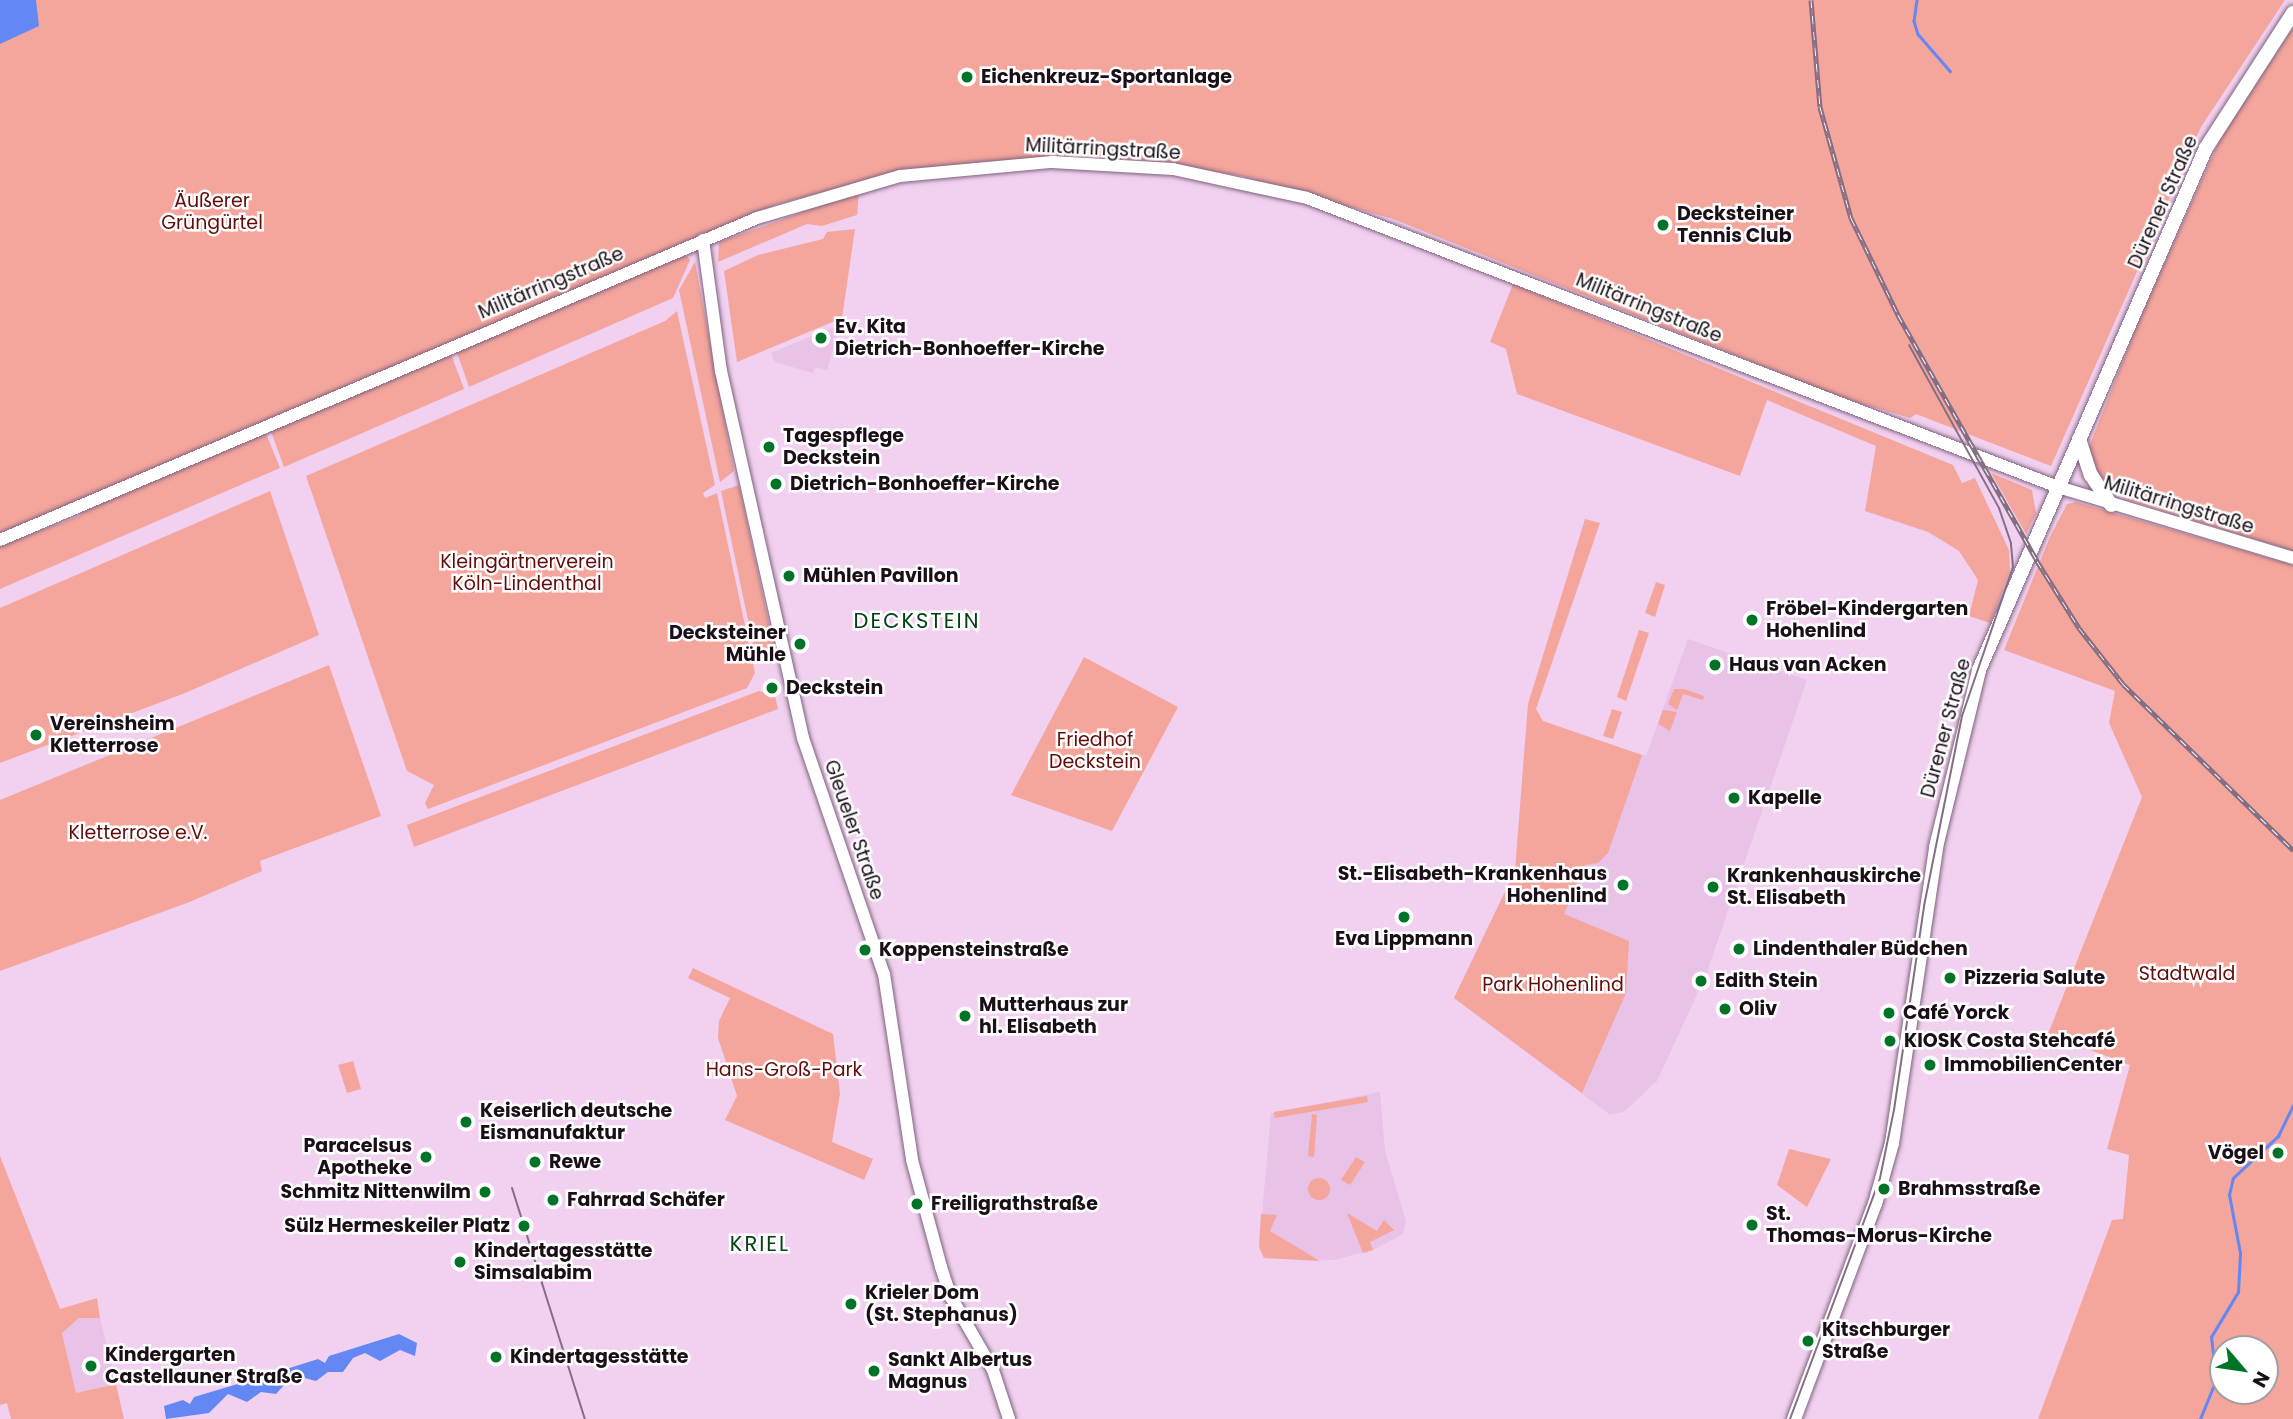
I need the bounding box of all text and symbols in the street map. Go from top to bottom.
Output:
place label: Eichenkreuz-Sportanlage [981,66,1232,88]
marker: Eichenkreuz-Sportanlage [959,69,975,85]
street label: Dürener Straße [2123,132,2203,272]
street label: Militärringstraße [1025,134,1181,164]
park label: Äußerer Grüngürtel [161,190,263,234]
place label: Decksteiner Tennis Club [1677,203,1794,247]
marker: Decksteiner Tennis Club [1655,217,1671,233]
street label: Militärringstraße [475,242,627,324]
street label: Militärringstraße [1573,268,1725,348]
place label: Ev. Kita Dietrich-Bonhoeffer-Kirche [835,316,1104,360]
marker: Ev. Kita Dietrich-Bonhoeffer-Kirche [813,330,829,346]
place label: Tagespflege Deckstein [783,425,904,469]
marker: Tagespflege Deckstein [761,439,777,455]
street label: Militärringstraße [2101,471,2257,539]
place label: Dietrich-Bonhoeffer-Kirche [790,473,1059,495]
marker: Dietrich-Bonhoeffer-Kirche [768,476,784,492]
park label: Kleingärtnerverein Köln-Lindenthal [440,551,614,595]
place label: Mühlen Pavillon [803,565,959,587]
marker: Mühlen Pavillon [781,568,797,584]
place label: Fröbel-Kindergarten Hohenlind [1766,598,1968,642]
district label: DECKSTEIN [855,608,979,634]
marker: Fröbel-Kindergarten Hohenlind [1744,612,1760,628]
place label: Decksteiner Mühle [669,622,786,666]
marker: Decksteiner Mühle [792,636,808,652]
place label: Haus van Acken [1729,654,1887,676]
street label: Dürener Straße [1916,656,1976,800]
marker: Haus van Acken [1707,657,1723,673]
place label: Deckstein [786,677,883,699]
marker: Deckstein [764,680,780,696]
place label: Vereinsheim Kletterrose [50,713,175,757]
marker: Vereinsheim Kletterrose [28,727,44,743]
park label: Friedhof Deckstein [1049,729,1141,773]
street label: Gleueler Straße [819,757,889,903]
place label: Kapelle [1748,787,1822,809]
marker: Kapelle [1726,790,1742,806]
park label: Kletterrose e.V. [68,822,208,844]
place label: St.-Elisabeth-Krankenhaus Hohenlind [1338,863,1607,907]
place label: Krankenhauskirche St. Elisabeth [1727,865,1921,909]
marker: St.-Elisabeth-Krankenhaus Hohenlind [1613,875,1633,895]
marker: Krankenhauskirche St. Elisabeth [1705,879,1721,895]
marker: Eva Lippmann [1396,909,1412,925]
place label: Eva Lippmann [1335,928,1473,950]
place label: Lindenthaler Büdchen [1753,938,1968,960]
place label: Koppensteinstraße [879,939,1069,961]
marker: Lindenthaler Büdchen [1731,941,1747,957]
marker: Koppensteinstraße [857,942,873,958]
park label: Stadtwald [2139,963,2235,985]
place label: Pizzeria Salute [1964,967,2105,989]
place label: Edith Stein [1715,970,1818,992]
marker: Pizzeria Salute [1942,970,1958,986]
marker: Edith Stein [1693,973,1709,989]
park label: Park Hohenlind [1482,974,1624,996]
place label: Mutterhaus zur hl. Elisabeth [979,994,1128,1038]
place label: Oliv [1739,998,1777,1020]
marker: Oliv [1717,1001,1733,1017]
place label: Café Yorck [1903,1002,2009,1024]
marker: Café Yorck [1881,1005,1897,1021]
marker: Mutterhaus zur hl. Elisabeth [957,1008,973,1024]
place label: KIOSK Costa Stehcafé [1904,1030,2115,1052]
marker: KIOSK Costa Stehcafé [1882,1033,1898,1049]
place label: ImmobilienCenter [1944,1054,2123,1076]
marker: ImmobilienCenter [1922,1057,1938,1073]
park label: Hans-Groß-Park [706,1059,862,1081]
place label: Keiserlich deutsche Eismanufaktur [480,1100,672,1144]
marker: Keiserlich deutsche Eismanufaktur [458,1114,474,1130]
place label: Paracelsus Apotheke [303,1135,412,1179]
place label: Vögel [2208,1142,2264,1164]
marker: Vögel [2270,1145,2286,1161]
marker: Paracelsus Apotheke [418,1149,434,1165]
place label: Rewe [549,1151,601,1173]
marker: Rewe [527,1154,543,1170]
place label: Brahmsstraße [1898,1178,2041,1200]
place label: Schmitz Nittenwilm [281,1181,471,1203]
marker: Brahmsstraße [1876,1181,1892,1197]
marker: Schmitz Nittenwilm [477,1184,493,1200]
place label: Fahrrad Schäfer [567,1189,725,1211]
marker: Fahrrad Schäfer [545,1192,561,1208]
place label: Freiligrathstraße [931,1193,1098,1215]
marker: Freiligrathstraße [909,1196,925,1212]
place label: St. Thomas-Morus-Kirche [1766,1203,1992,1247]
place label: Sülz Hermeskeiler Platz [284,1215,510,1237]
marker: St. Thomas-Morus-Kirche [1744,1217,1760,1233]
marker: Sülz Hermeskeiler Platz [516,1218,532,1234]
district label: KRIEL [730,1231,790,1257]
place label: Kindertagesstätte Simsalabim [474,1240,653,1284]
marker: Kindertagesstätte Simsalabim [452,1254,468,1270]
place label: Krieler Dom (St. Stephanus) [865,1282,1018,1326]
marker: Krieler Dom (St. Stephanus) [843,1296,859,1312]
place label: Kitschburger Straße [1822,1319,1950,1363]
marker: Kitschburger Straße [1800,1333,1816,1349]
north arrow [2209,1335,2279,1405]
place label: Kindergarten Castellauner Straße [105,1344,303,1388]
place label: Kindertagesstätte [510,1346,689,1368]
marker: Kindertagesstätte [488,1349,504,1365]
place label: Sankt Albertus Magnus [888,1349,1032,1393]
marker: Kindergarten Castellauner Straße [83,1358,99,1374]
marker: Sankt Albertus Magnus [866,1363,882,1379]
text: N [2246,1367,2276,1392]

